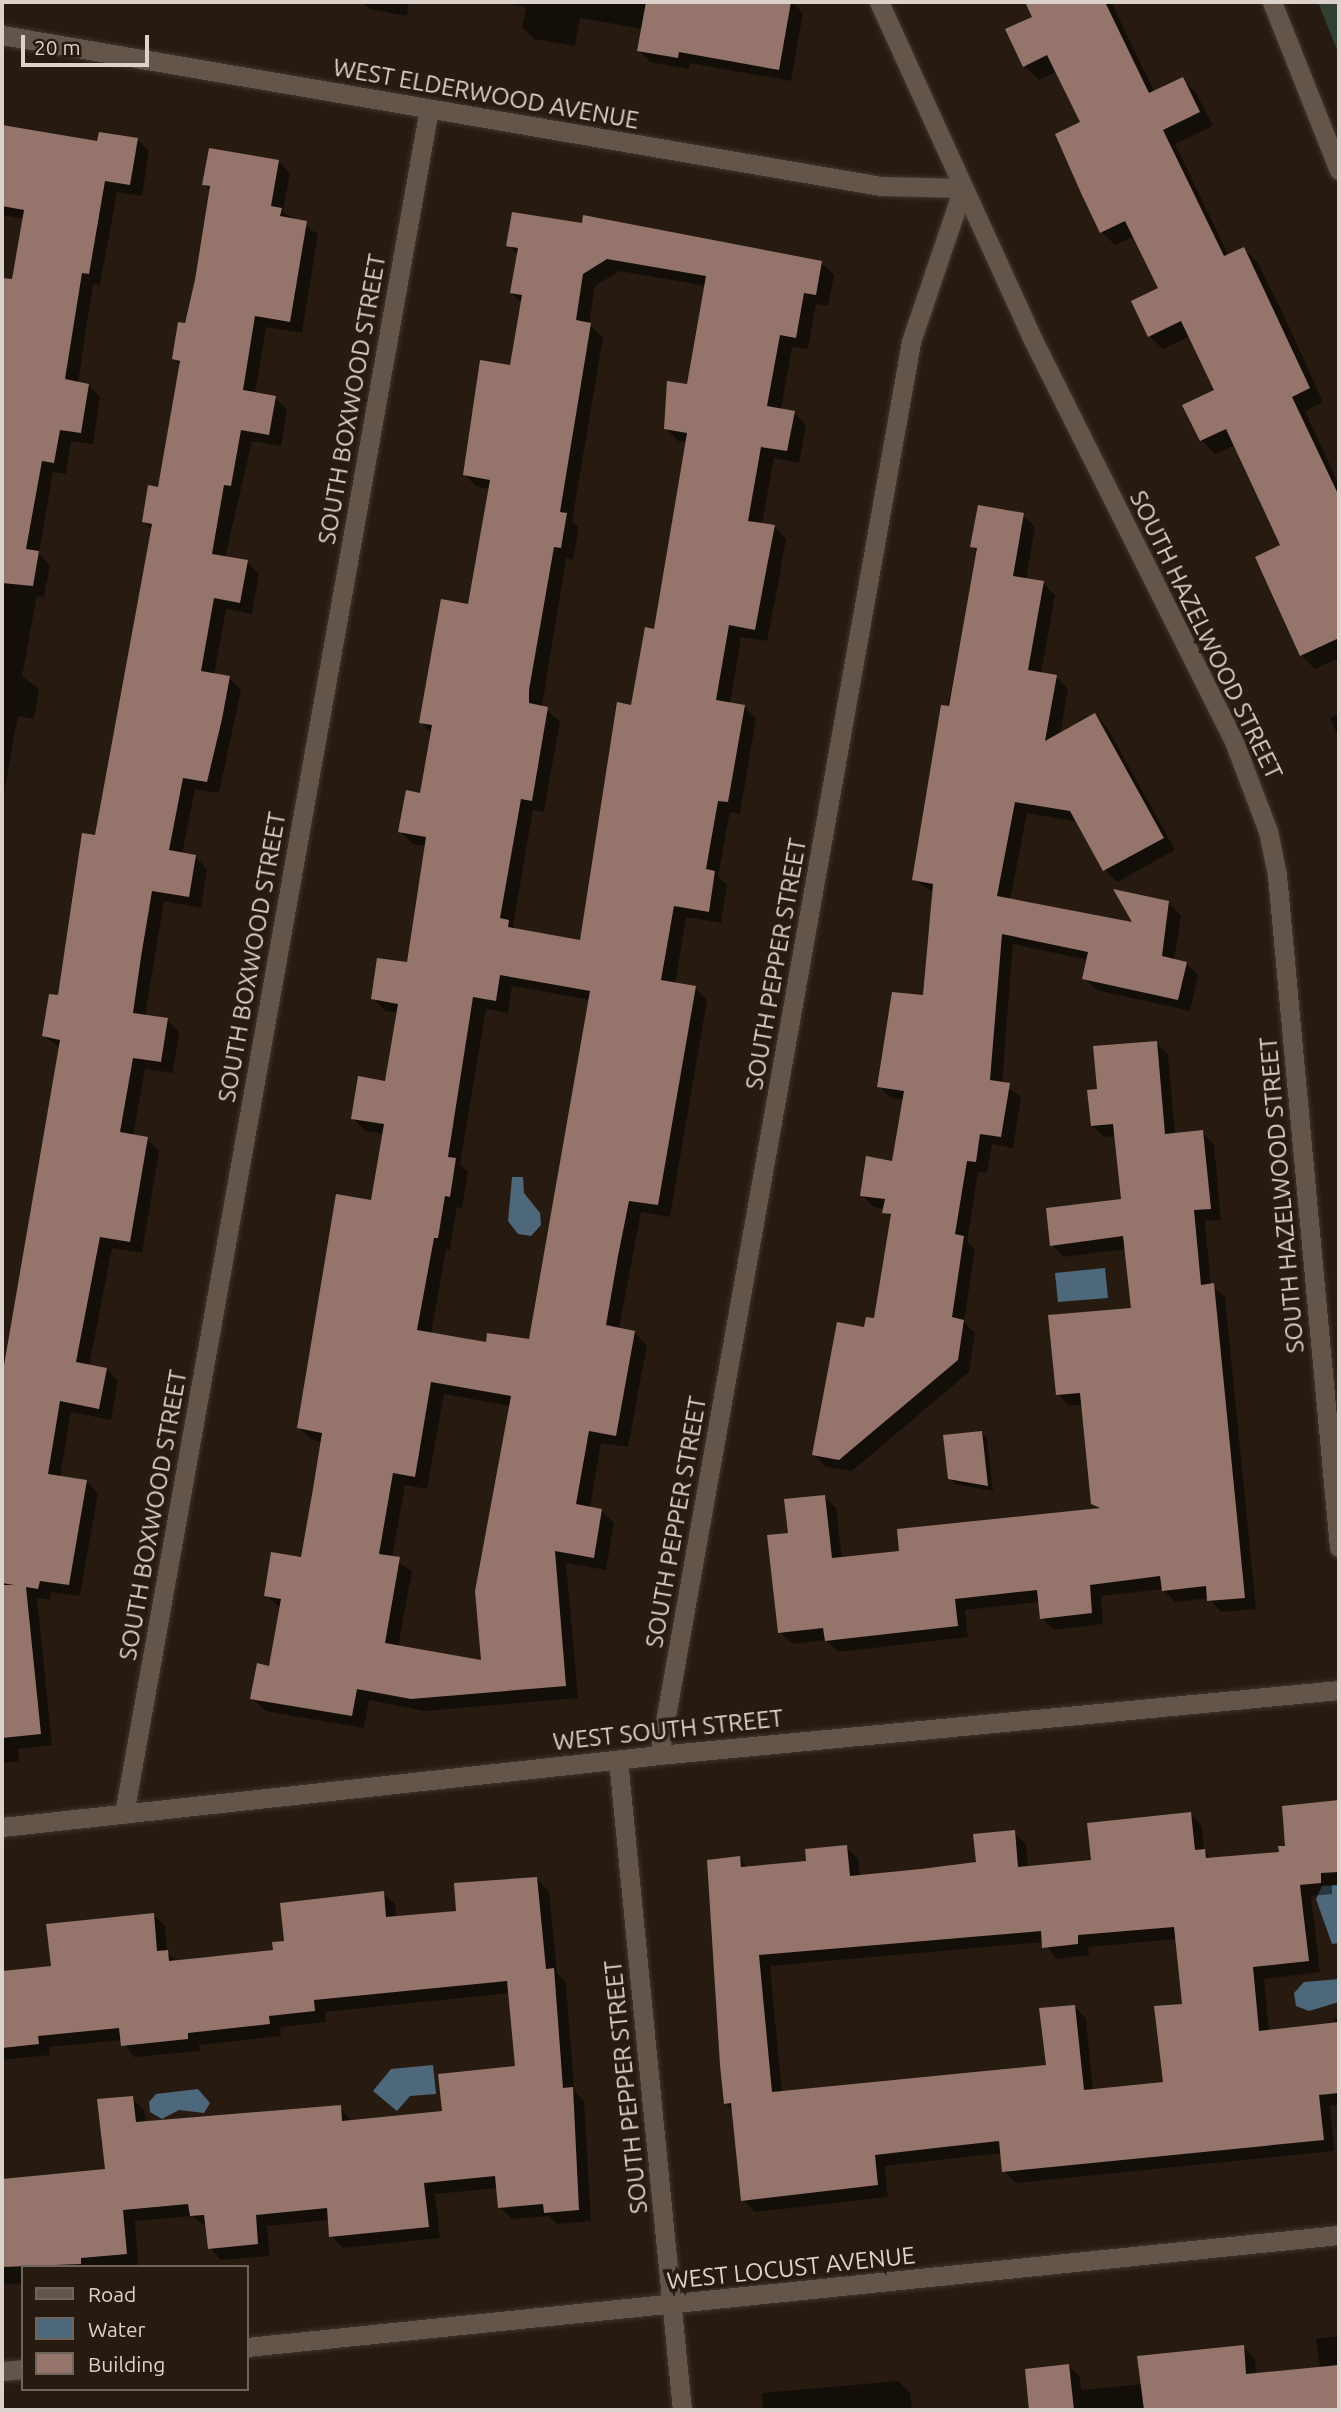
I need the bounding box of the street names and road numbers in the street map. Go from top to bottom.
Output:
street label: WEST ELDERWOOD AVENUE [331,53,641,135]
street label: SOUTH BOXWOOD STREET [312,252,392,546]
street label: SOUTH HAZELWOOD STREET [1124,486,1288,784]
street label: SOUTH BOXWOOD STREET [212,810,292,1104]
street label: SOUTH PEPPER STREET [740,836,812,1092]
street label: SOUTH HAZELWOOD STREET [1254,1036,1310,1354]
street label: SOUTH BOXWOOD STREET [113,1368,193,1662]
street label: SOUTH PEPPER STREET [640,1394,712,1650]
street label: WEST SOUTH STREET [551,1704,785,1756]
street label: SOUTH PEPPER STREET [598,1959,654,2215]
street label: WEST LOCUST AVENUE [665,2241,917,2295]

